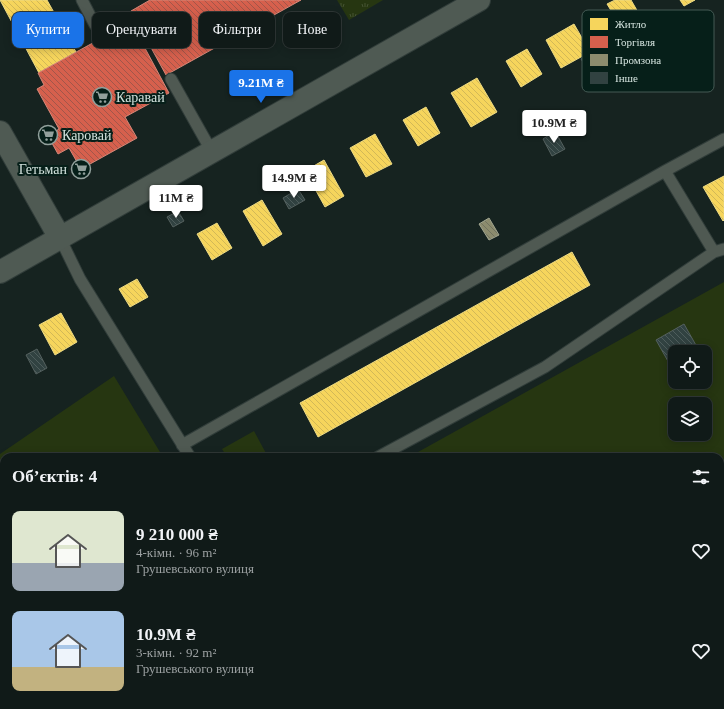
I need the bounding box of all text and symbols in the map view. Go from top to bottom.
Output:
legend [582,10,714,92]
chip: Купити [12,12,84,48]
chip: Орендувати [92,12,191,48]
chip: Фільтри [199,12,275,48]
chip: Нове [283,12,341,48]
text: Житло [615,18,647,30]
text: Торгівля [615,36,655,48]
text: Промзона [615,54,661,66]
pin: 9.21M ₴ [224,70,298,104]
text: Інше [615,72,638,84]
text: 9.21M ₴ [238,75,284,90]
supermarket icon: Каравай [91,86,113,108]
place label: Каравай [116,90,165,105]
pin: 10.9M ₴ [517,110,591,144]
text: 10.9M ₴ [531,115,577,130]
supermarket icon: Каровай [37,124,59,146]
place label: Каровай [62,128,112,143]
supermarket icon: Гетьман [70,158,92,180]
place label: Гетьман [19,162,68,177]
pin: 14.9M ₴ [257,165,331,199]
text: 14.9M ₴ [271,170,317,185]
pin: 11M ₴ [148,185,204,219]
text: 11M ₴ [158,190,194,205]
map controls [668,345,712,441]
button: locate [668,345,712,389]
button: layers [668,397,712,441]
icon: filters [690,466,712,488]
text: Об’єктів: 4 [12,467,97,486]
text: 9 210 000 ₴ [136,525,218,544]
icon: home [44,527,92,575]
icon: heart [690,540,712,562]
text: 4-кімн. · 96 m² [136,545,216,560]
text: Грушевського вулиця [136,561,254,576]
text: 10.9M ₴ [136,625,196,644]
icon: home [44,627,92,675]
icon: heart [690,640,712,662]
text: 3-кімн. · 92 m² [136,645,216,660]
text: Грушевського вулиця [136,661,254,676]

